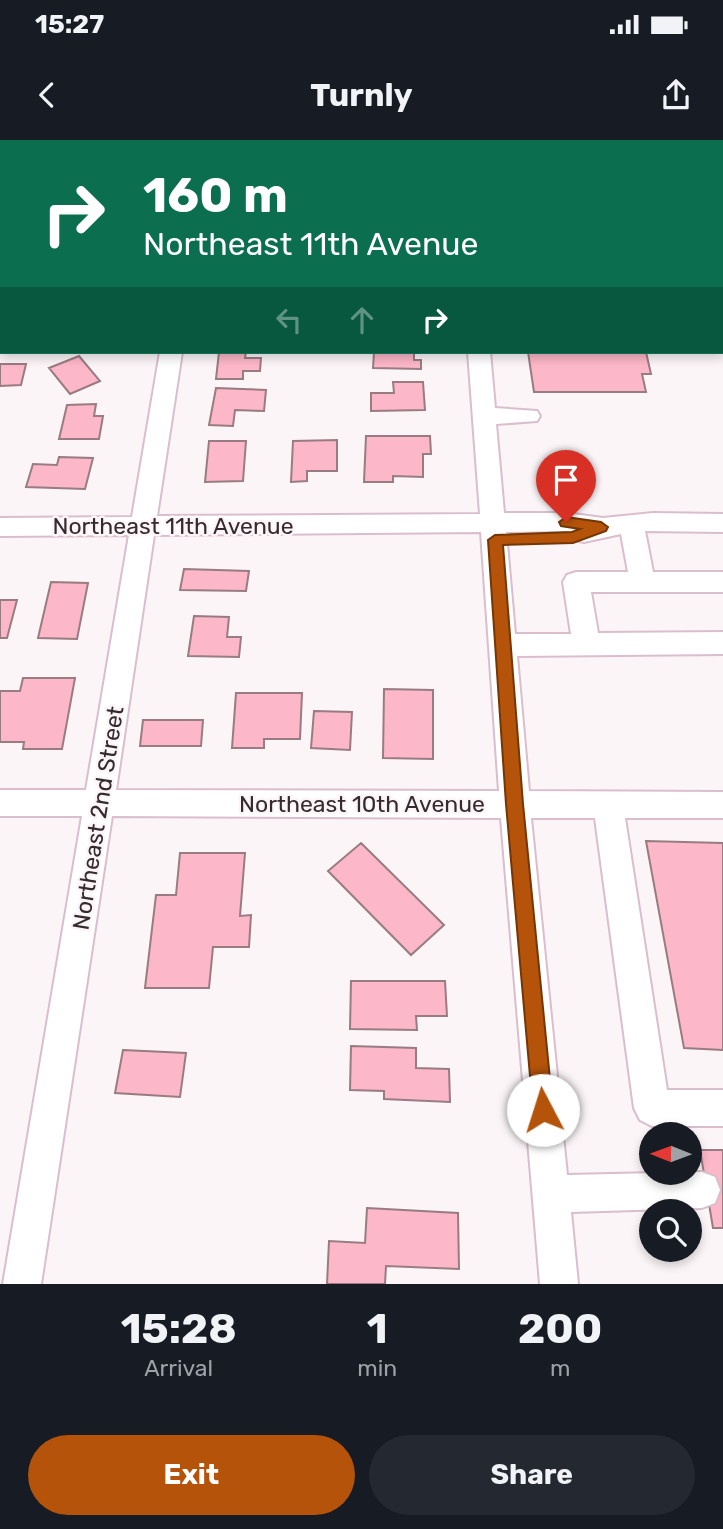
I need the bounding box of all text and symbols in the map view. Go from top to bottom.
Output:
text: 15:27 [35,9,104,40]
icon: back [28,76,66,114]
text: Turnly [310,76,413,114]
icon: share [657,76,695,114]
text: 160 m [143,166,288,224]
icon: right [28,168,119,259]
text: Northeast 11th Avenue [143,225,478,263]
icon: left [270,301,308,339]
icon: ahead [343,301,381,339]
icon: right [416,301,454,339]
pin [536,450,596,522]
icon: arrive [547,461,585,499]
street label: Northeast 11th Avenue [52,512,294,540]
street label: Northeast 2nd Street [66,704,130,932]
street label: Northeast 10th Avenue [239,790,485,818]
position arrow [506,1073,580,1147]
north arrow [639,1122,702,1185]
map controls [639,1122,702,1262]
button: search [639,1199,702,1262]
text: 15:28 [121,1304,237,1354]
text: 1 [367,1304,388,1354]
text: 200 [518,1304,602,1354]
text: Arrival [144,1354,213,1382]
text: min [357,1354,397,1382]
text: m [550,1354,570,1382]
button: Exit [28,1435,355,1515]
button: Share [369,1435,695,1515]

